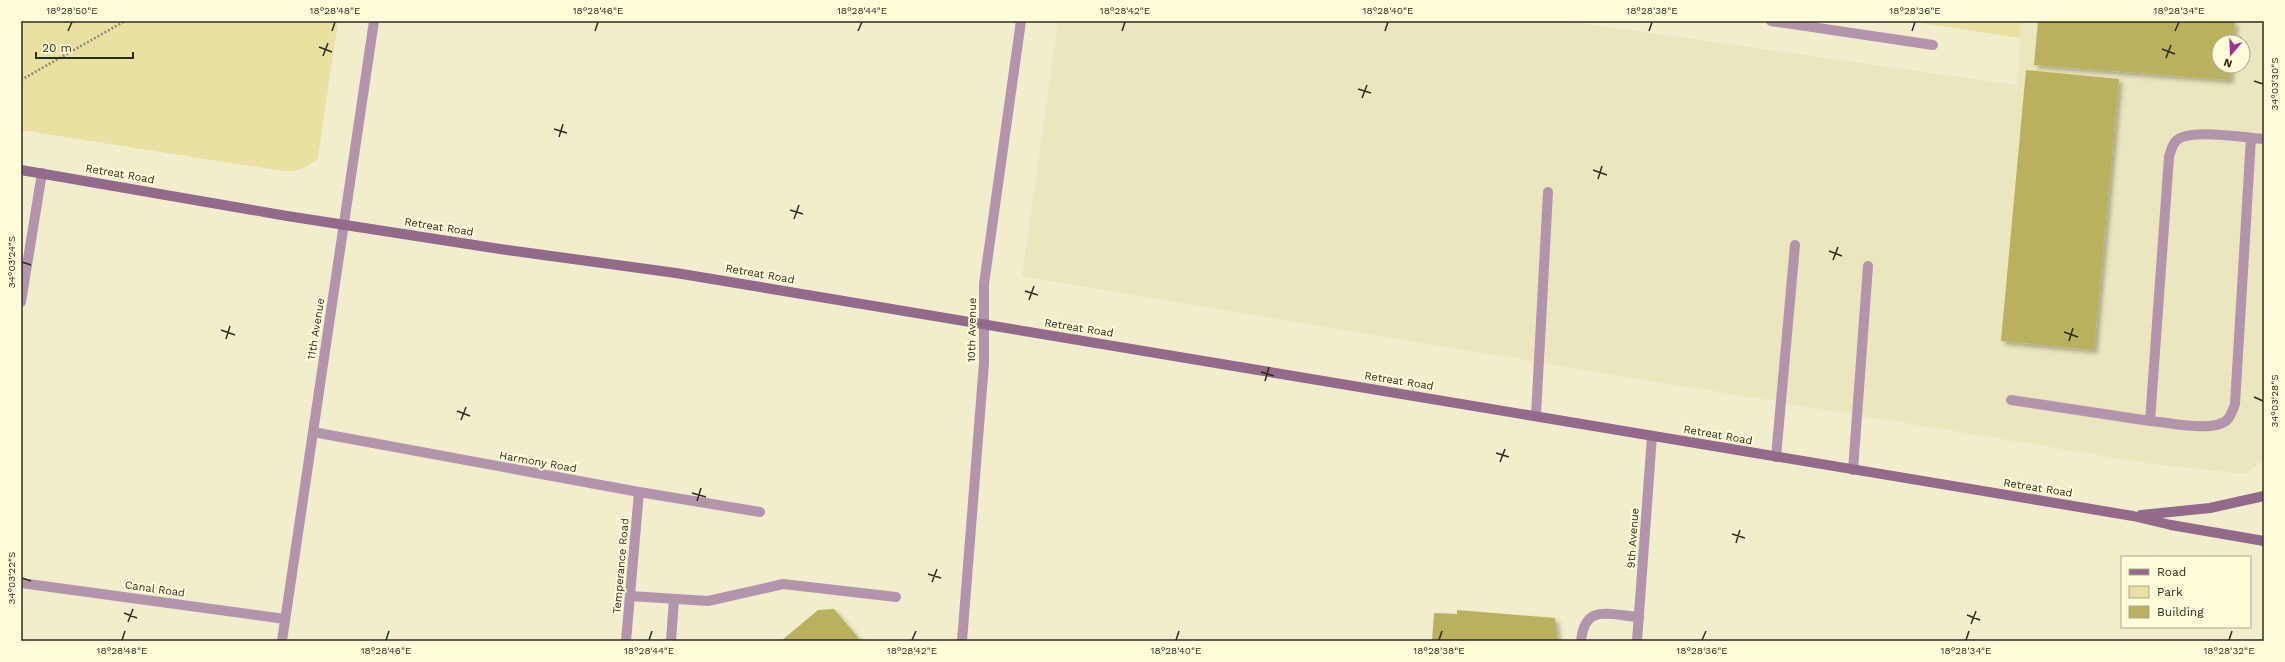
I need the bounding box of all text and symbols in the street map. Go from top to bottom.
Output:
text: 18°28'50"E [46,5,98,16]
text: 18°28'48"E [310,5,360,16]
text: 18°28'46"E [573,5,623,16]
text: 18°28'44"E [837,5,887,16]
text: 18°28'42"E [1100,5,1150,16]
text: 18°28'40"E [1363,5,1413,16]
text: 18°28'38"E [1626,5,1678,16]
text: 18°28'36"E [1889,5,1941,16]
text: 18°28'34"E [2154,5,2204,16]
scale bar [36,34,133,60]
north arrow [2211,34,2251,74]
text: 20 m [42,41,72,55]
text: N [2222,56,2234,70]
text: 34°03'30"S [2269,57,2280,111]
street label: Retreat Road [85,162,155,186]
street label: Retreat Road [404,215,474,239]
text: 34°03'24"S [6,236,17,288]
street label: Retreat Road [725,262,795,286]
street label: 11th Avenue [305,297,327,361]
street label: 10th Avenue [965,298,979,362]
street label: Retreat Road [1044,316,1114,340]
street label: Retreat Road [1364,369,1434,393]
text: 34°03'28"S [2269,374,2280,428]
street label: Retreat Road [1683,423,1753,447]
street label: Harmony Road [498,449,578,475]
street label: Retreat Road [2003,476,2073,500]
street label: 9th Avenue [1624,507,1642,569]
street label: Temperance Road [610,518,632,614]
text: 34°03'22"S [6,552,17,604]
legend [2121,556,2251,628]
text: Road [2157,565,2186,579]
street label: Canal Road [124,578,186,600]
text: Park [2157,585,2183,599]
text: Building [2157,605,2204,619]
text: 18°28'48"E [97,645,147,656]
text: 18°28'46"E [361,645,411,656]
text: 18°28'44"E [624,645,674,656]
text: 18°28'42"E [887,645,937,656]
text: 18°28'40"E [1151,645,1201,656]
text: 18°28'38"E [1413,645,1465,656]
text: 18°28'36"E [1676,645,1728,656]
text: 18°28'34"E [1941,645,1991,656]
text: 18°28'32"E [2203,645,2255,656]

